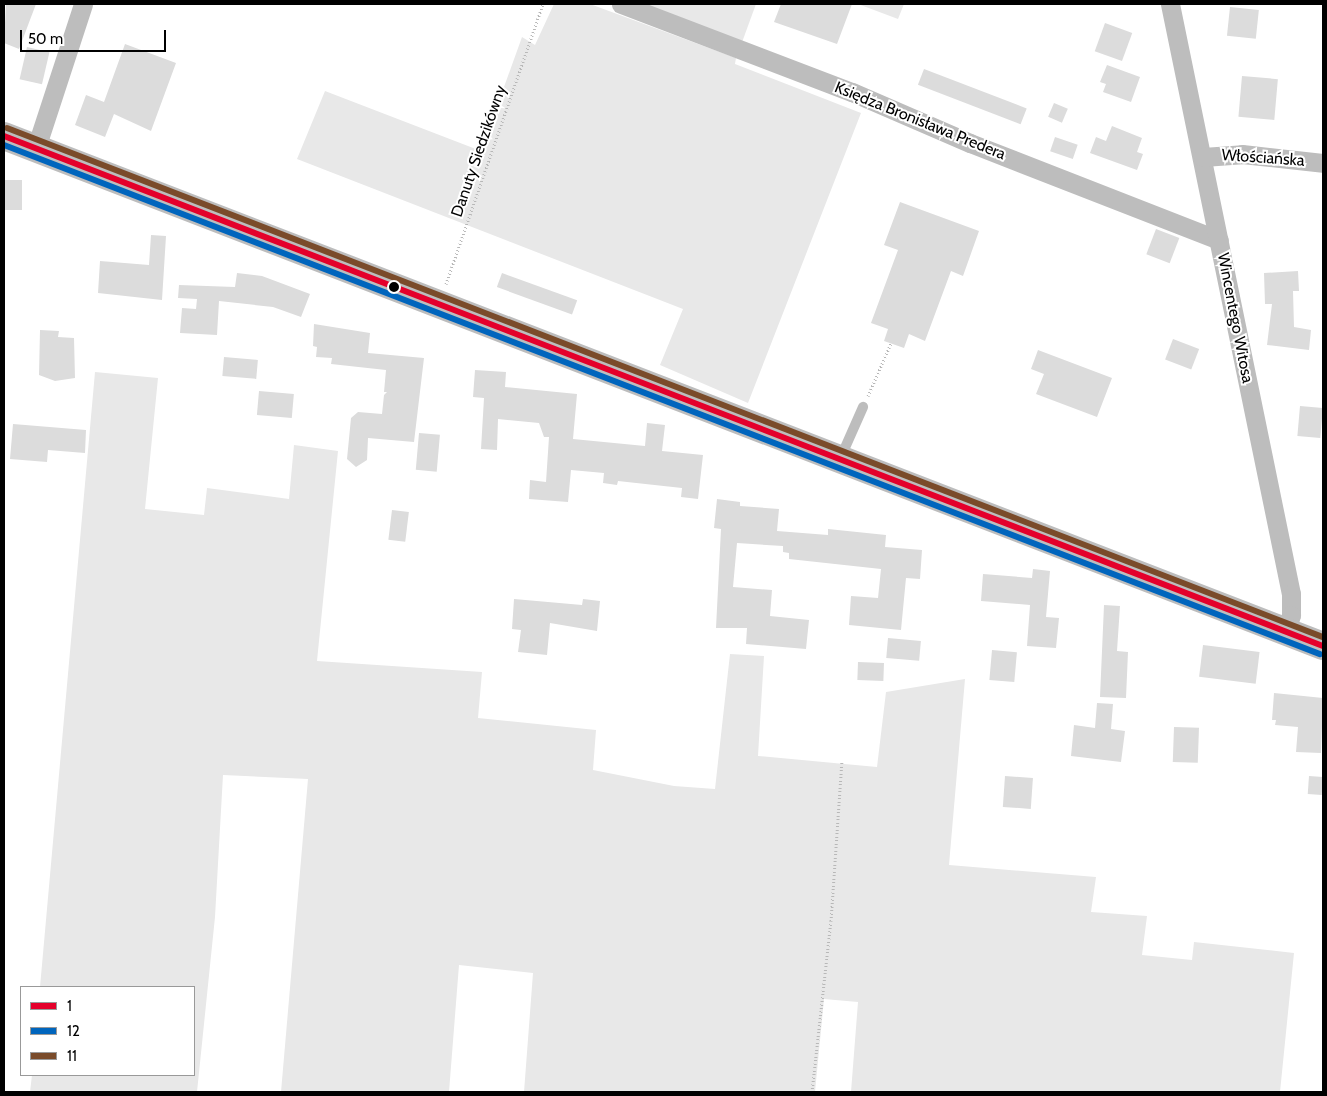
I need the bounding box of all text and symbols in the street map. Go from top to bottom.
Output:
scale bar [22,20,169,52]
text: 50 m [28,30,63,48]
street label: Księdza Bronisława Predera [832,78,1008,164]
street label: Danuty Siedzikówny [447,83,511,219]
street label: Włościańska [1221,146,1305,170]
street label: Wincentego Witosa [1213,251,1257,385]
unlabelled marker [389,282,399,292]
legend [20,986,195,1076]
text: 1 [67,997,72,1015]
text: 12 [67,1022,80,1040]
text: 11 [67,1047,77,1065]

